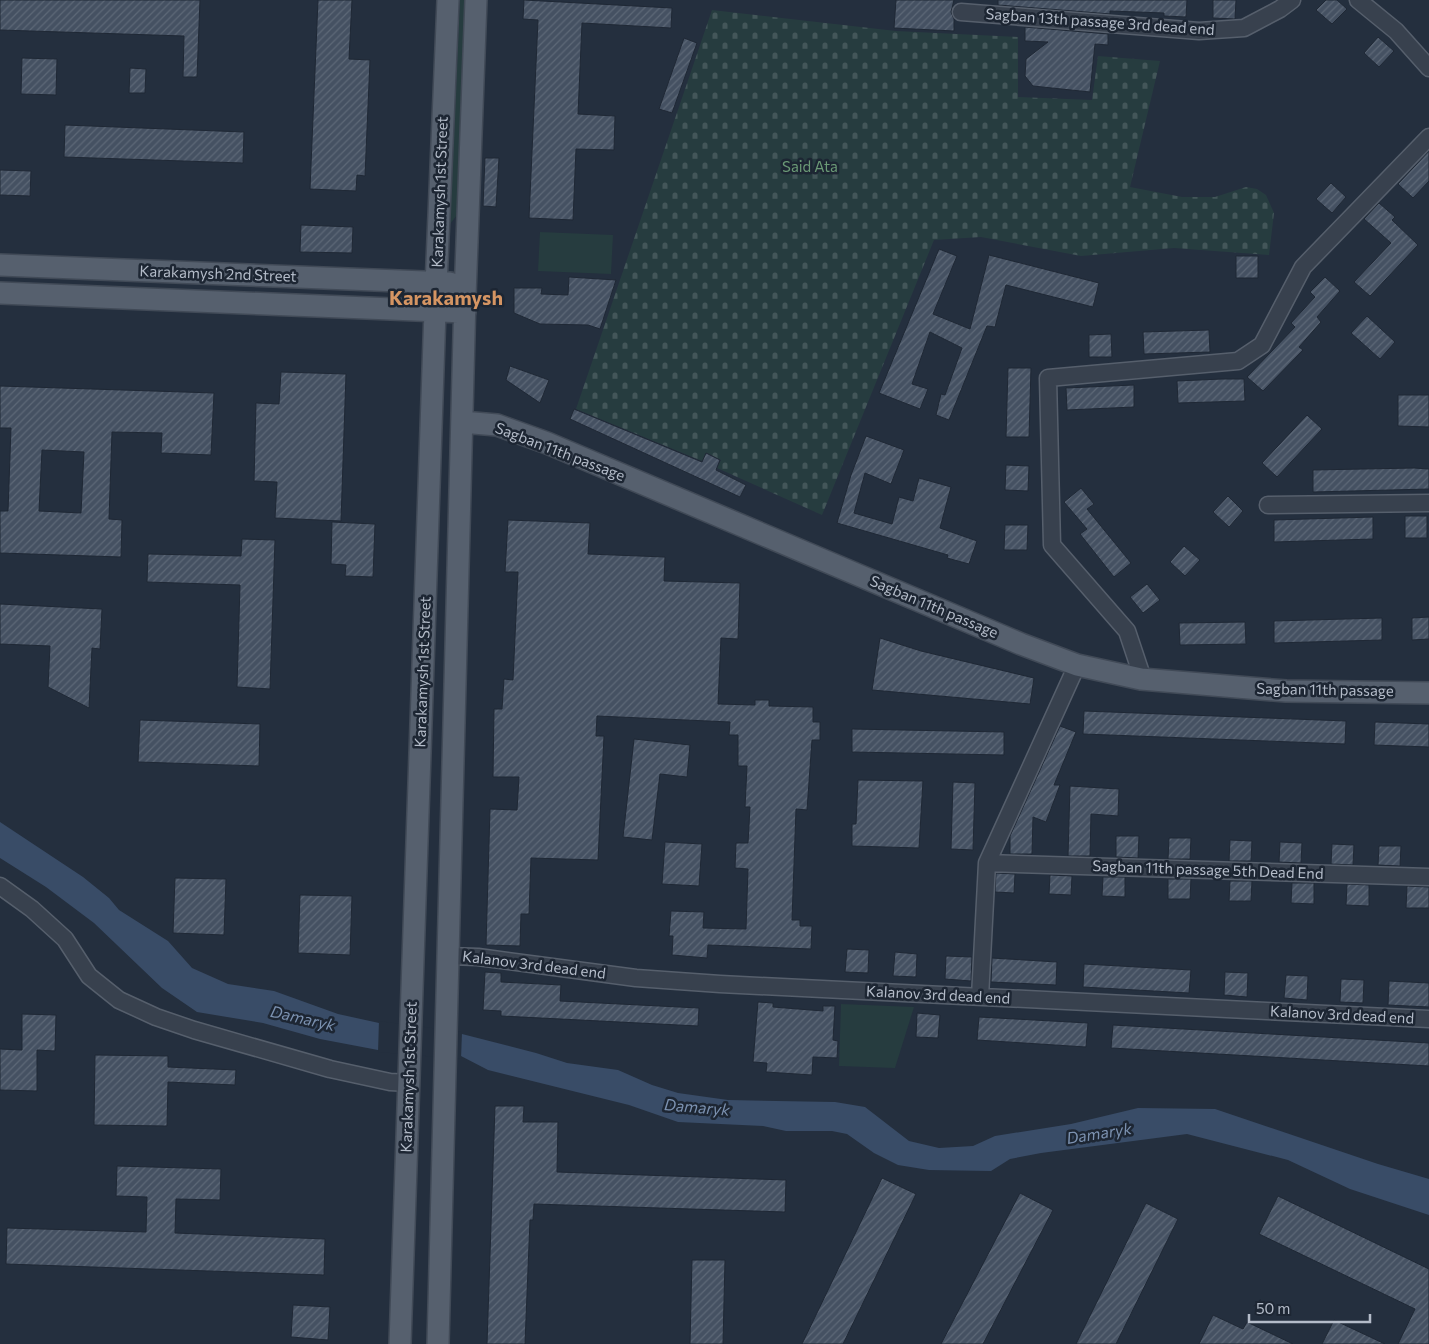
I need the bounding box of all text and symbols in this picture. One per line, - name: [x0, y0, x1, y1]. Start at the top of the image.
- street label: Sagban 13th passage 3rd dead end: [985, 4, 1215, 38]
- street label: Karakamysh 1st Street: [427, 116, 451, 268]
- park label: Said Ata: [782, 157, 838, 175]
- street label: Karakamysh 2nd Street: [139, 261, 297, 285]
- district label: Karakamysh: [389, 285, 503, 309]
- street label: Sagban 11th passage: [493, 418, 628, 484]
- street label: Sagban 11th passage: [868, 571, 1001, 641]
- street label: Karakamysh 1st Street: [410, 596, 434, 748]
- street label: Sagban 11th passage: [1256, 679, 1394, 699]
- street label: Sagban 11th passage 5th Dead End: [1092, 856, 1324, 882]
- street label: Kalanov 3rd dead end: [461, 946, 607, 982]
- street label: Kalanov 3rd dead end: [865, 981, 1011, 1007]
- water label: Damaryk: [269, 1001, 338, 1034]
- street label: Karakamysh 1st Street: [396, 1001, 420, 1153]
- street label: Kalanov 3rd dead end: [1269, 1001, 1415, 1027]
- water label: Damaryk: [663, 1094, 731, 1119]
- water label: Damaryk: [1065, 1118, 1133, 1147]
- scale bar: [1249, 1292, 1370, 1324]
- text: 50 m: [1256, 1299, 1290, 1317]

